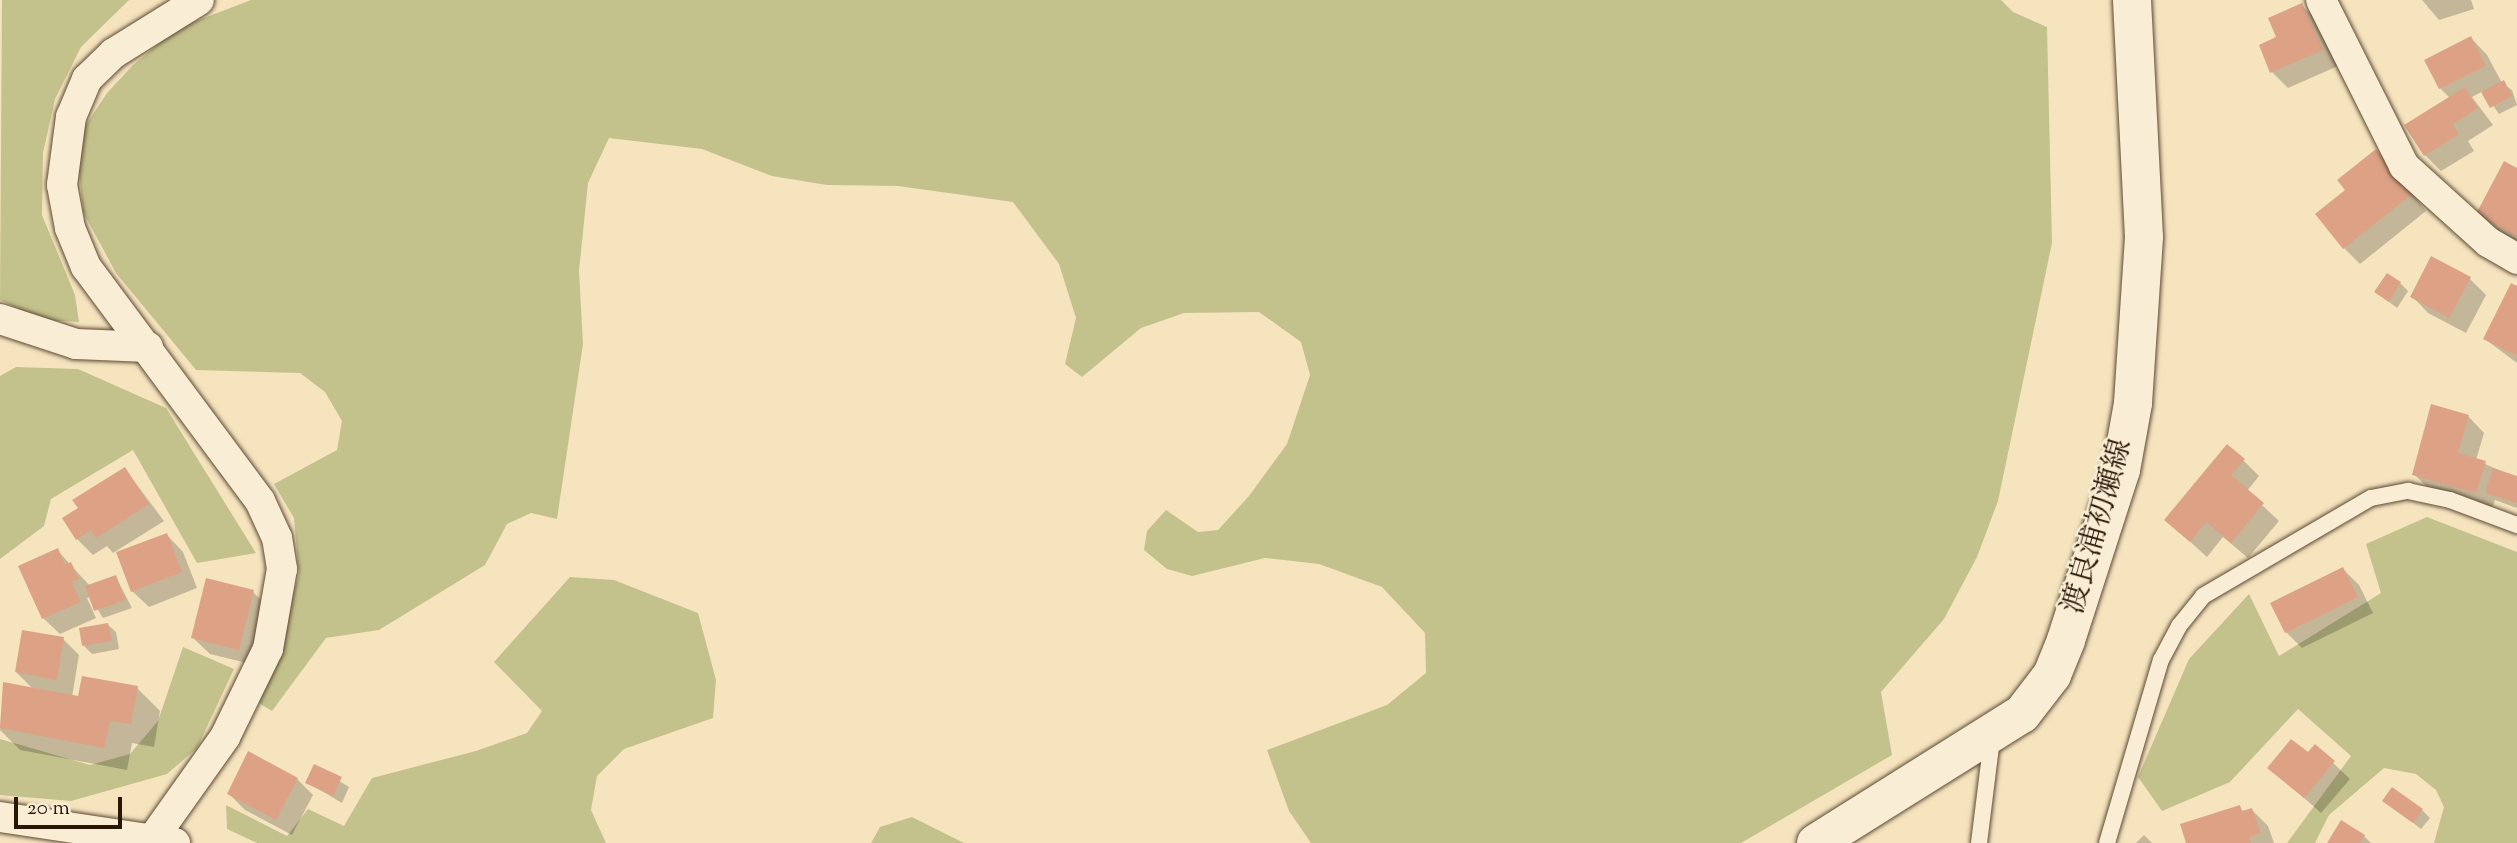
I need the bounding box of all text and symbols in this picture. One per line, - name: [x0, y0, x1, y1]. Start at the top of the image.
- street label: 渡良浦初瀬線: [2057, 436, 2141, 618]
- scale bar: [18, 784, 126, 828]
- text: 20 m: [27, 794, 70, 824]

